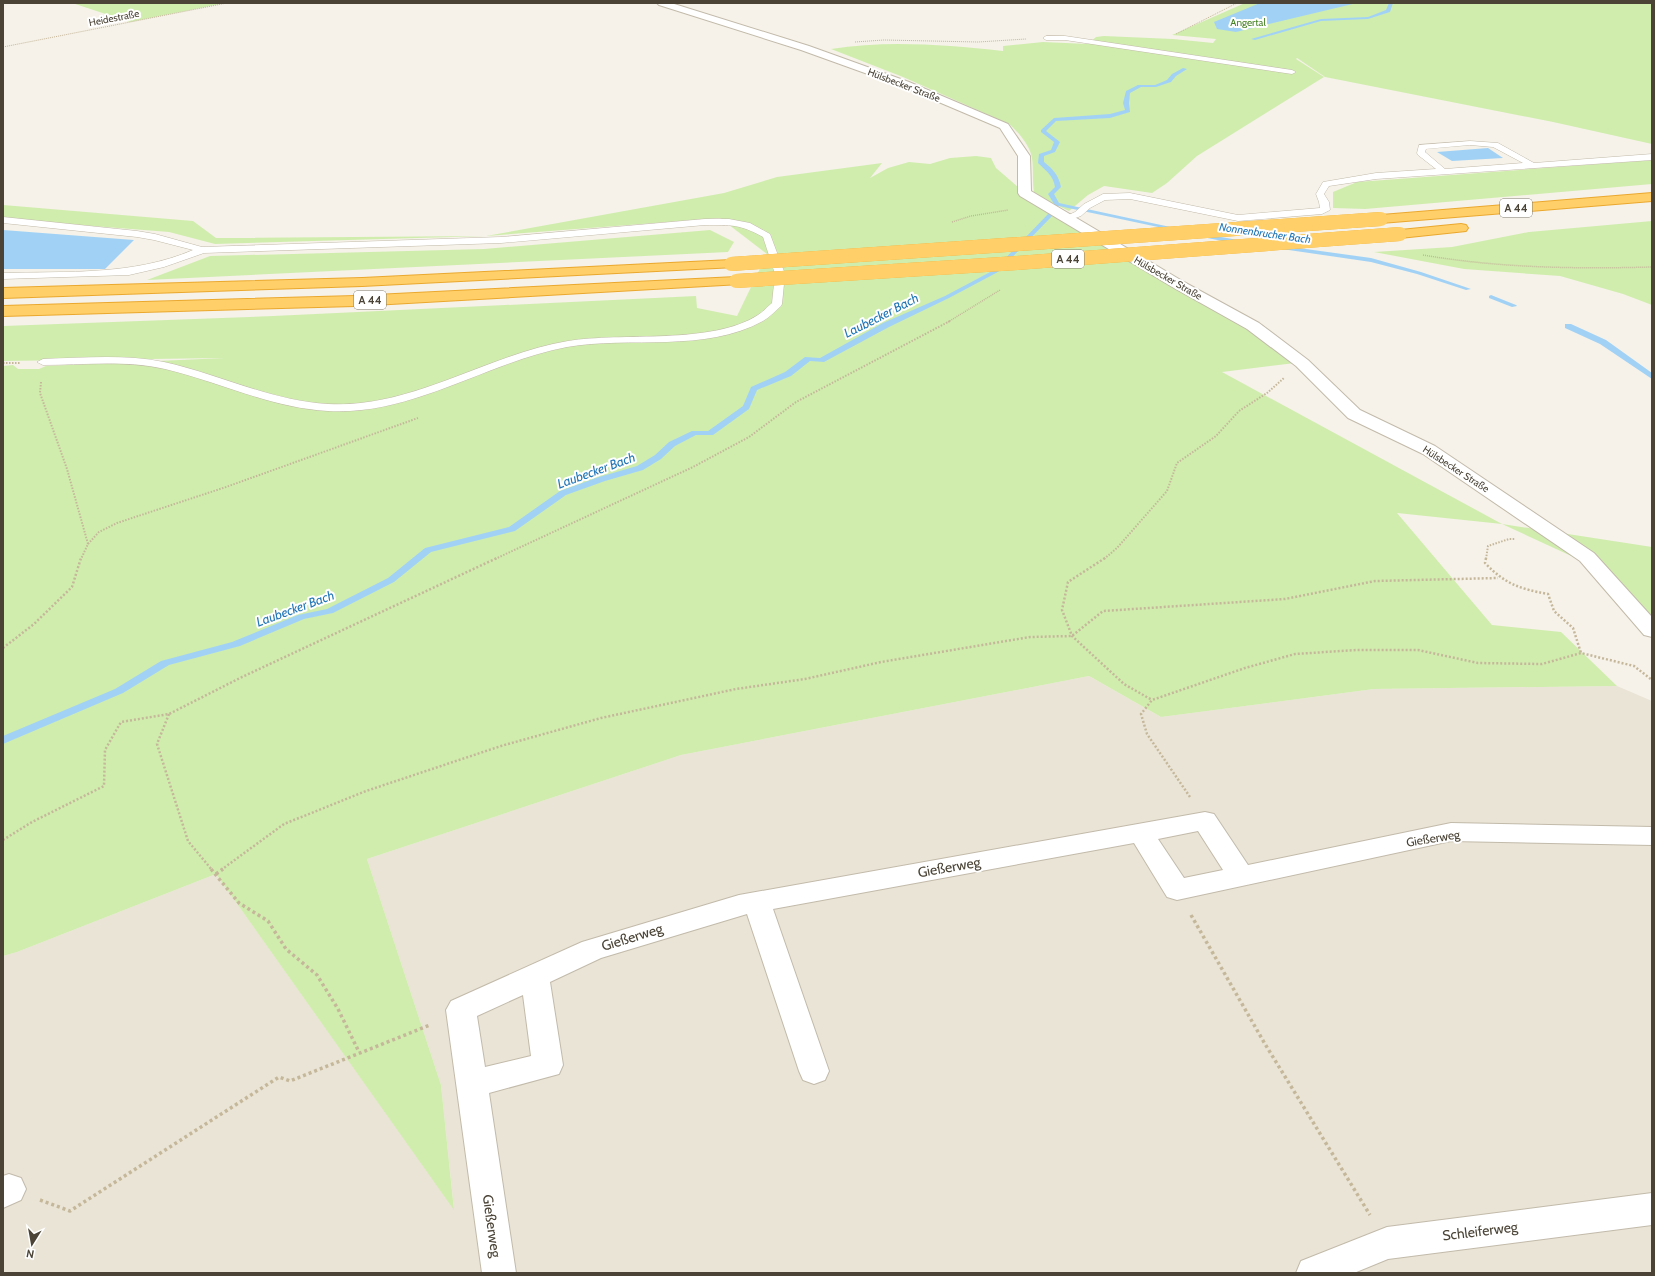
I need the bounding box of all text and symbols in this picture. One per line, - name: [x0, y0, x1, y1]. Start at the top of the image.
- street label: Heidestraße: [88, 7, 140, 29]
- park label: Angertal: [1230, 16, 1266, 29]
- street label: Hülsbecker Straße: [866, 65, 942, 105]
- road number: A 44: [1500, 199, 1532, 217]
- water label: Nonnenbrucher Bach: [1218, 220, 1312, 246]
- road number: A 44: [1052, 250, 1084, 268]
- street label: Hülsbecker Straße: [1132, 253, 1204, 303]
- water label: Laubecker Bach: [841, 289, 921, 341]
- road number: A 44: [354, 291, 386, 309]
- street label: Hülsbecker Straße: [1420, 443, 1492, 495]
- water label: Laubecker Bach: [555, 448, 637, 492]
- water label: Laubecker Bach: [254, 586, 336, 630]
- street label: Gießerweg: [1405, 826, 1462, 850]
- street label: Gießerweg: [916, 852, 983, 881]
- street label: Gießerweg: [599, 919, 666, 955]
- street label: Gießerweg: [479, 1193, 505, 1260]
- street label: Schleiferweg: [1441, 1217, 1520, 1245]
- north arrow: [12, 1224, 52, 1264]
- text: N: [25, 1246, 35, 1261]

